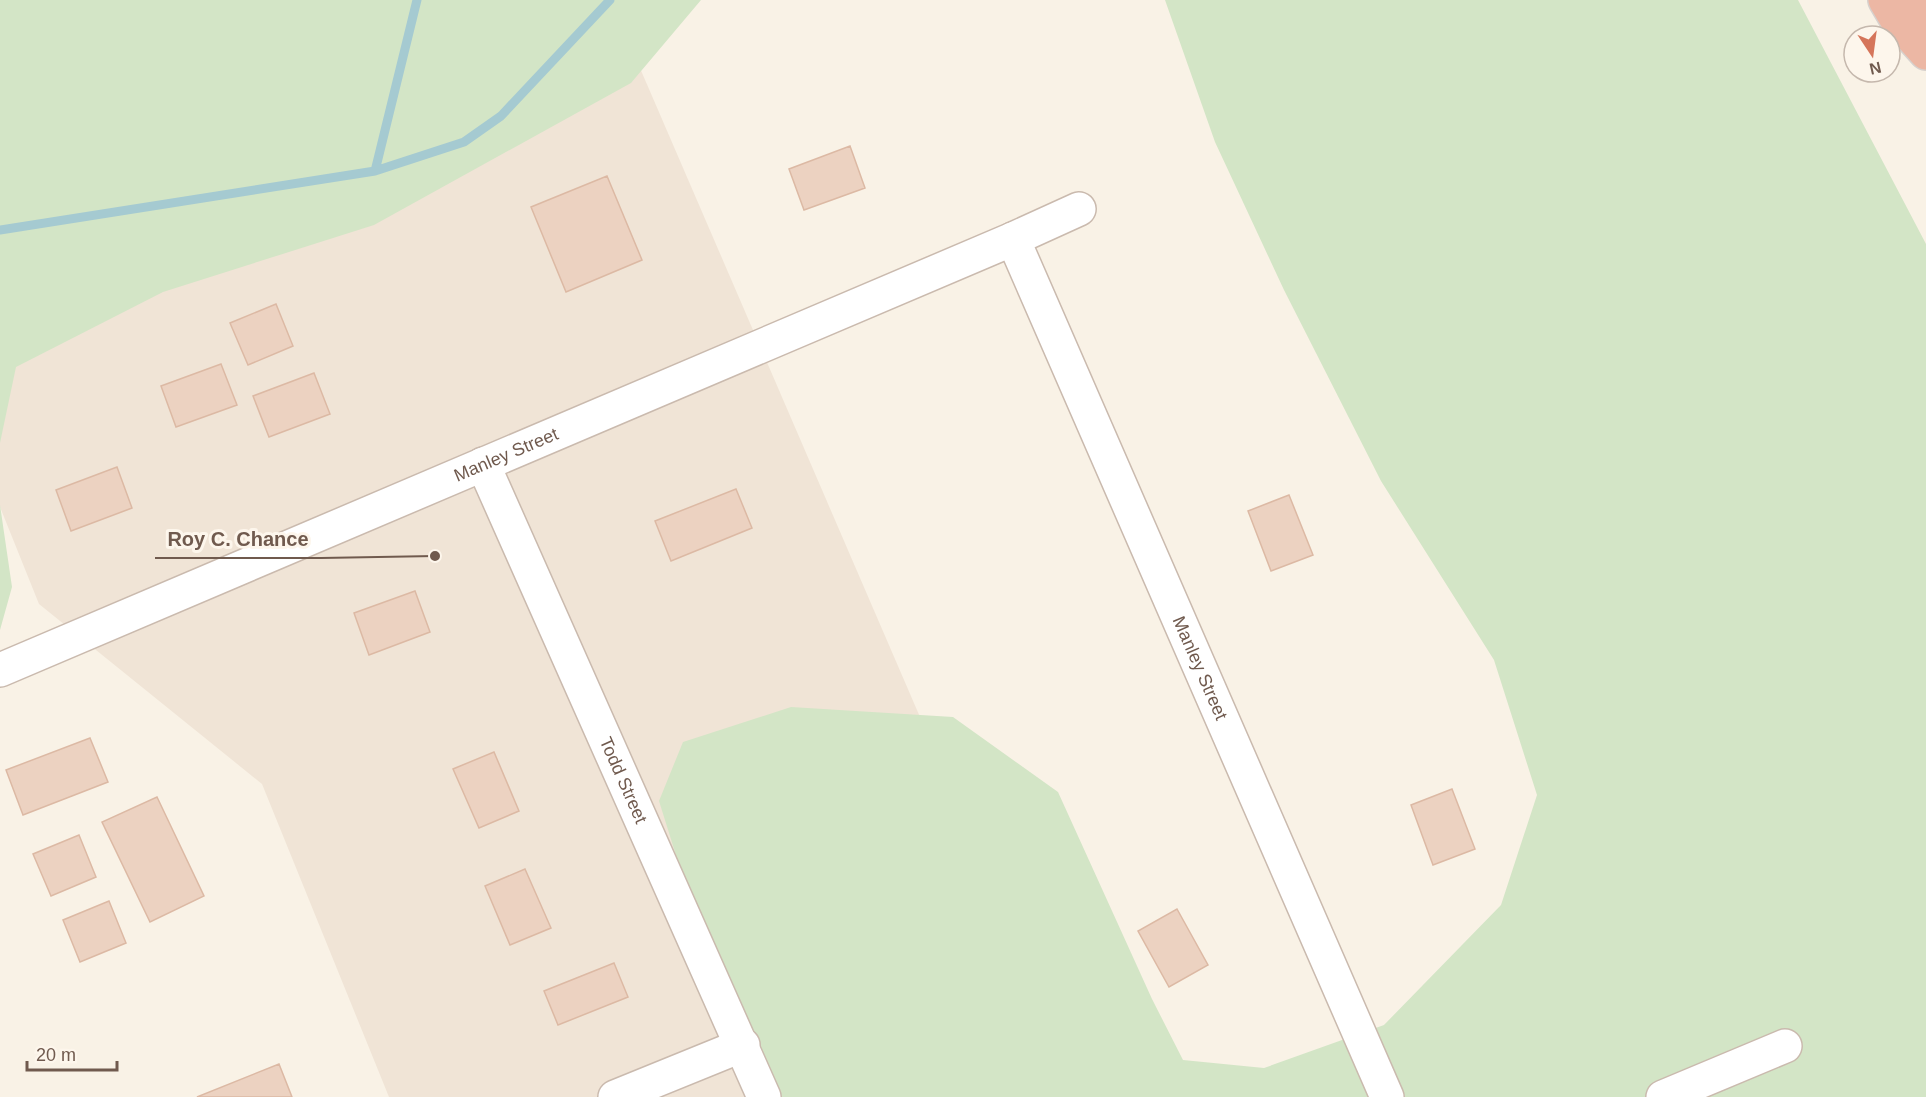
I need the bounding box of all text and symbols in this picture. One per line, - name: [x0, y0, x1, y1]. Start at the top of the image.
- north arrow: [1842, 24, 1902, 84]
- text: N: [1868, 59, 1883, 78]
- street label: Manley Street: [451, 424, 561, 486]
- callout: Roy C. Chance: [155, 520, 321, 558]
- text: Roy C. Chance: [167, 528, 309, 550]
- street label: Manley Street: [1169, 613, 1231, 723]
- street label: Todd Street: [596, 734, 651, 826]
- scale bar: [27, 1034, 117, 1072]
- text: 20 m: [36, 1045, 76, 1065]

